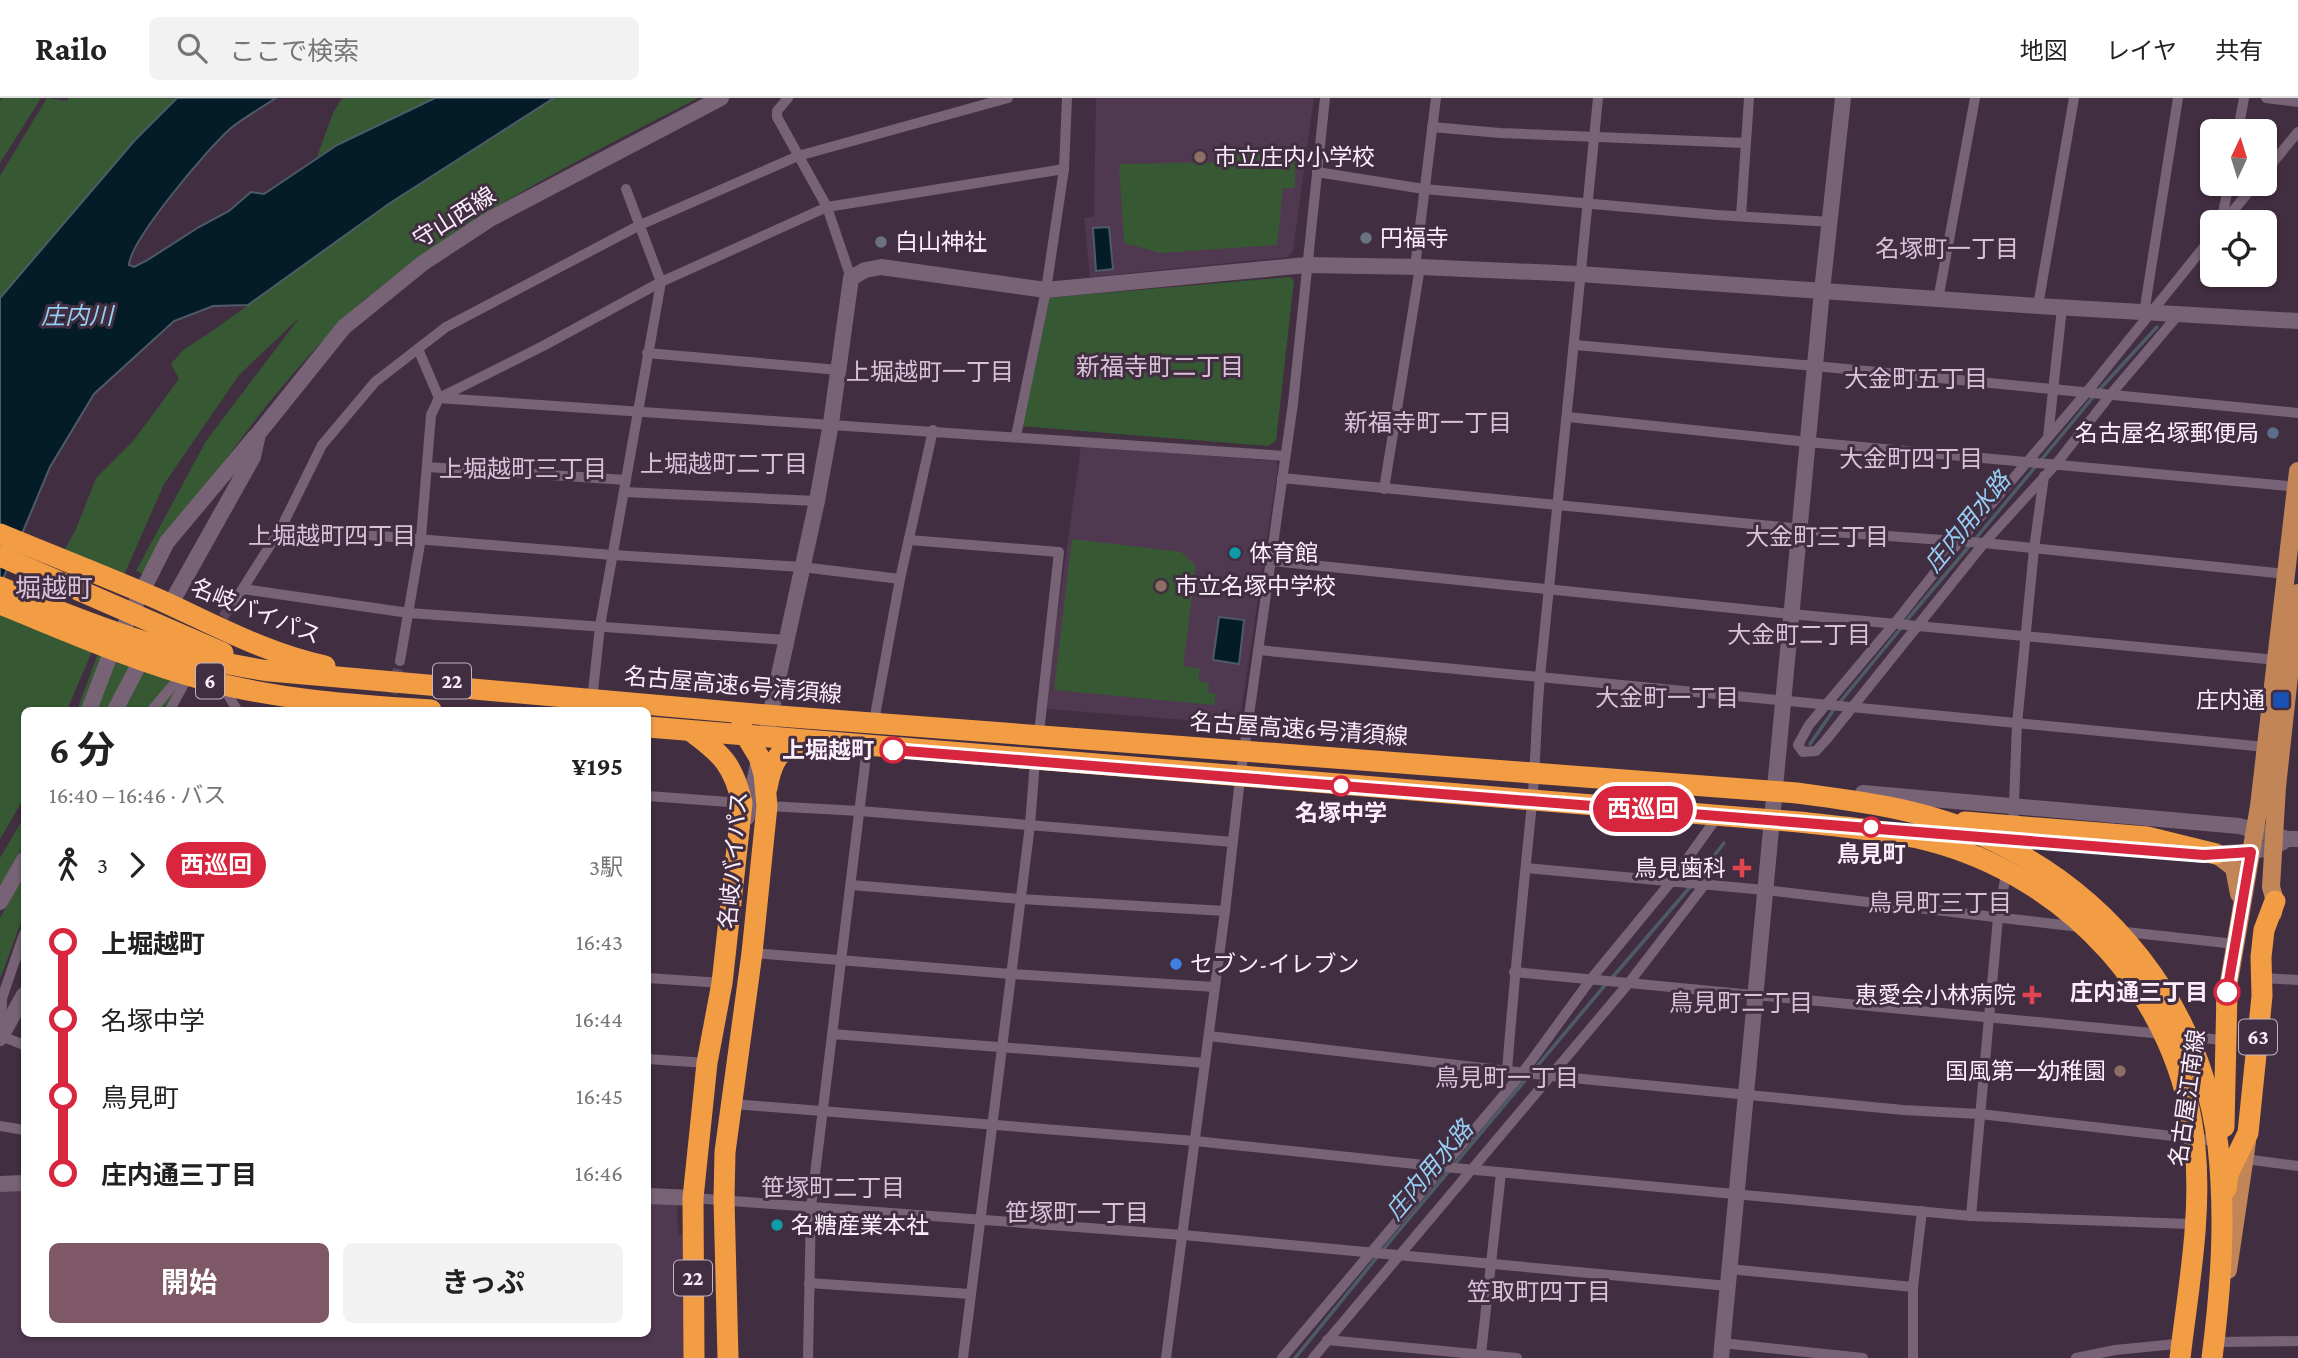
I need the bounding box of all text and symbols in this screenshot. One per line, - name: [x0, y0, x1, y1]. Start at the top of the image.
- search box: [149, 17, 639, 80]
- icon: search: [173, 29, 211, 67]
- text: Railo: [35, 30, 107, 67]
- text: ここで検索: [229, 37, 359, 66]
- text: 地図: [2020, 37, 2068, 64]
- text: レイヤ: [2106, 37, 2177, 64]
- text: 共有: [2215, 37, 2263, 64]
- north arrow: [2200, 119, 2277, 196]
- map controls: [2200, 119, 2277, 287]
- place label: 市立庄内小学校: [1214, 144, 1375, 170]
- marker: 市立庄内小学校: [1192, 149, 1208, 165]
- street label: 守山西線: [408, 182, 500, 252]
- button: locate: [2200, 210, 2277, 287]
- place label: 円福寺: [1380, 225, 1449, 251]
- place label: 白山神社: [895, 229, 987, 255]
- marker: 円福寺: [1358, 230, 1374, 246]
- marker: 白山神社: [873, 234, 889, 250]
- district label: 名塚町一丁目: [1875, 235, 2019, 262]
- water label: 庄内川: [41, 302, 116, 329]
- district label: 新福寺町二丁目: [1076, 353, 1244, 380]
- district label: 上堀越町一丁目: [846, 358, 1014, 385]
- district label: 大金町五丁目: [1844, 365, 1988, 392]
- district label: 新福寺町一丁目: [1344, 409, 1512, 436]
- place label: 名古屋名塚郵便局: [2075, 420, 2259, 446]
- marker: 名古屋名塚郵便局: [2265, 425, 2281, 441]
- district label: 大金町四丁目: [1839, 445, 1983, 472]
- district label: 上堀越町二丁目: [640, 450, 808, 477]
- district label: 上堀越町三丁目: [439, 455, 607, 482]
- water label: 庄内用水路: [1919, 465, 2017, 577]
- district label: 上堀越町四丁目: [248, 522, 416, 549]
- district label: 大金町三丁目: [1745, 523, 1889, 550]
- place label: 体育館: [1249, 540, 1318, 566]
- marker: 体育館: [1227, 545, 1243, 561]
- street label: 名岐バイパス: [187, 573, 325, 649]
- place label: 市立名塚中学校: [1175, 573, 1336, 599]
- district label: 堀越町: [15, 574, 93, 603]
- marker: 市立名塚中学校: [1153, 578, 1169, 594]
- district label: 大金町二丁目: [1727, 621, 1871, 648]
- street label: 名古屋高速6号清須線: [623, 663, 843, 707]
- road number: 6: [196, 664, 224, 698]
- road number: 22: [433, 664, 471, 698]
- district label: 大金町一丁目: [1595, 684, 1739, 711]
- place label: 庄内通: [2196, 687, 2265, 713]
- marker: 庄内通: [2271, 690, 2291, 710]
- street label: 名古屋高速6号清須線: [1189, 708, 1409, 750]
- text: 6 分: [49, 729, 115, 771]
- place label: 上堀越町: [782, 737, 874, 763]
- marker: 上堀越町: [880, 737, 906, 763]
- text: ¥195: [572, 752, 623, 781]
- marker: 名塚中学: [1331, 776, 1351, 796]
- text: 16:40 – 16:46 · バス: [49, 782, 226, 808]
- line badge: 西巡回: [1603, 786, 1683, 832]
- street label: 名岐バイパス: [714, 790, 752, 930]
- text: 西巡回: [1607, 795, 1679, 822]
- place label: 名塚中学: [1295, 800, 1387, 826]
- marker: 鳥見町: [1861, 817, 1881, 837]
- place label: 鳥見町: [1837, 841, 1906, 867]
- icon: walk: [49, 846, 87, 884]
- icon: forward: [118, 846, 156, 884]
- text: 西巡回: [180, 851, 252, 878]
- text: 3: [97, 852, 108, 878]
- text: 3駅: [589, 854, 623, 880]
- place label: 鳥見歯科: [1634, 855, 1726, 881]
- marker: 鳥見歯科: [1732, 858, 1752, 878]
- district label: 鳥見町三丁目: [1868, 889, 2012, 916]
- text: 16:43: [576, 929, 623, 955]
- text: 上堀越町: [101, 930, 205, 959]
- place label: セブン-イレブン: [1190, 951, 1359, 977]
- marker: セブン-イレブン: [1168, 956, 1184, 972]
- place label: 庄内通三丁目: [2070, 979, 2208, 1005]
- marker: 庄内通三丁目: [2214, 979, 2240, 1005]
- place label: 恵愛会小林病院: [1855, 982, 2016, 1008]
- marker: 恵愛会小林病院: [2022, 985, 2042, 1005]
- district label: 鳥見町二丁目: [1669, 989, 1813, 1016]
- text: 16:44: [575, 1006, 623, 1032]
- text: 名塚中学: [101, 1007, 205, 1036]
- road number: 63: [2239, 1020, 2277, 1054]
- street label: 名古屋江南線: [2165, 1028, 2209, 1168]
- place label: 国風第一幼稚園: [1945, 1058, 2106, 1084]
- marker: 国風第一幼稚園: [2112, 1063, 2128, 1079]
- district label: 鳥見町一丁目: [1435, 1064, 1579, 1091]
- text: 16:45: [576, 1083, 623, 1109]
- text: 鳥見町: [101, 1084, 179, 1113]
- water label: 庄内用水路: [1380, 1114, 1479, 1225]
- text: 16:46: [575, 1160, 623, 1186]
- text: 庄内通三丁目: [101, 1161, 257, 1190]
- district label: 笹塚町二丁目: [761, 1174, 905, 1201]
- district label: 笹塚町一丁目: [1005, 1199, 1149, 1226]
- place label: 名糖産業本社: [791, 1212, 929, 1238]
- marker: 名糖産業本社: [769, 1217, 785, 1233]
- button: 開始: [49, 1243, 329, 1323]
- button: きっぷ: [343, 1243, 623, 1323]
- road number: 22: [674, 1260, 712, 1296]
- district label: 笠取町四丁目: [1467, 1278, 1611, 1305]

